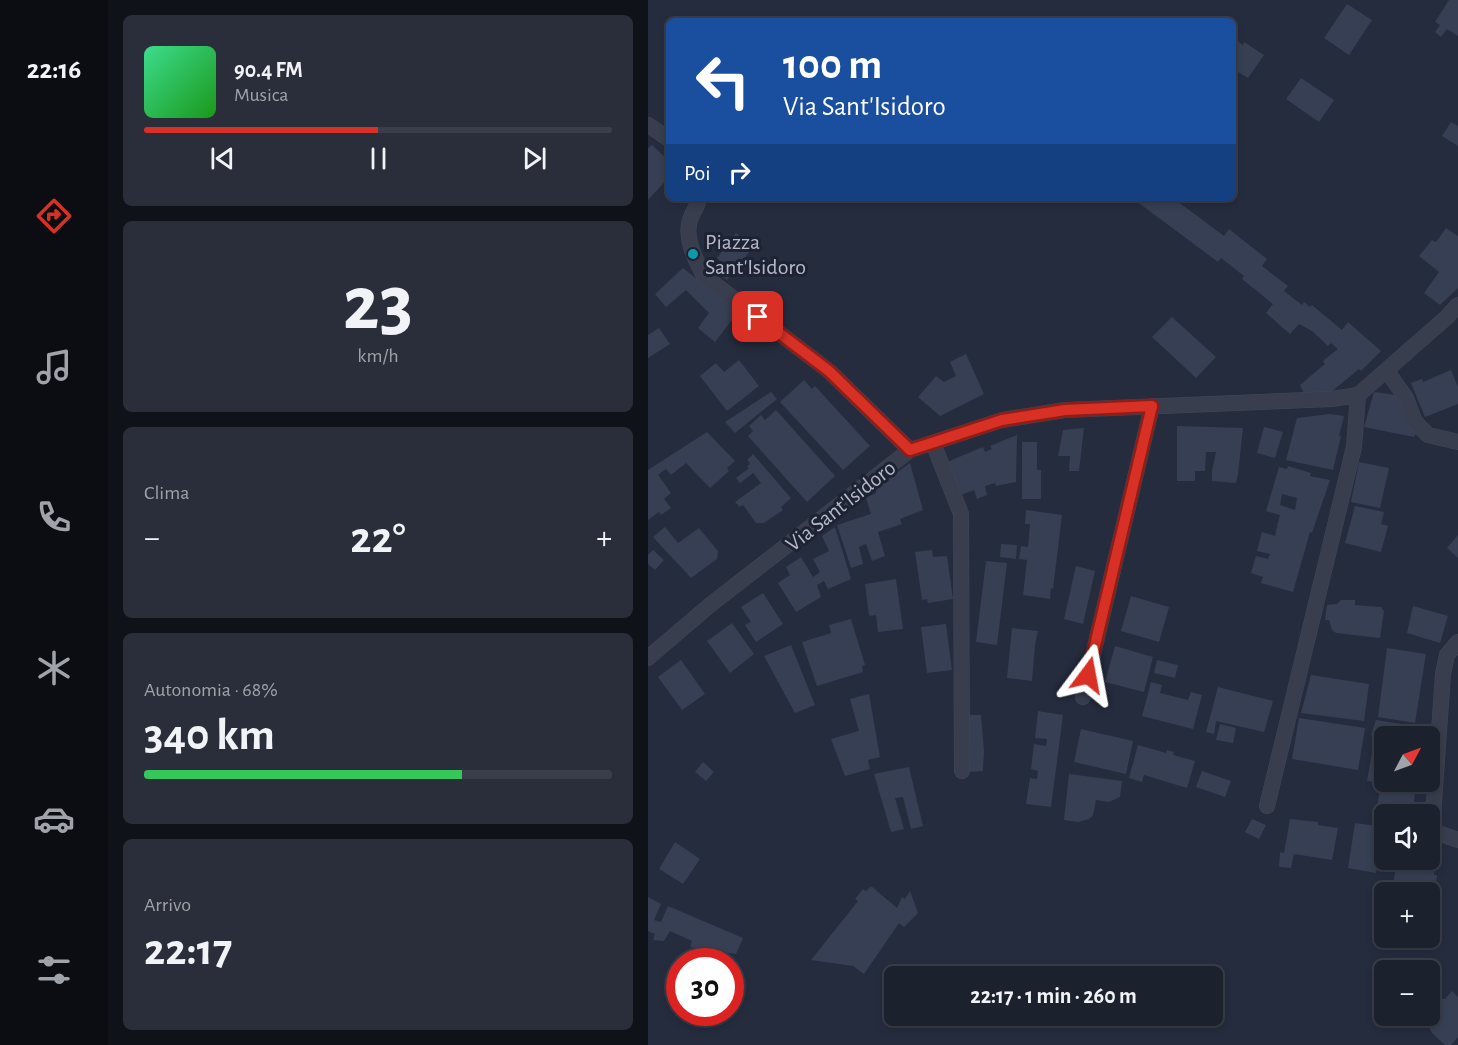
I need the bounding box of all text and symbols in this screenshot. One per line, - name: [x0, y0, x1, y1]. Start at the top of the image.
- icon: left: [684, 42, 762, 120]
- text: 100 m: [783, 44, 882, 86]
- text: 22:16: [27, 56, 81, 83]
- text: 90.4 FM: [234, 59, 303, 81]
- text: Musica: [234, 85, 289, 105]
- text: Via Sant'Isidoro: [783, 93, 946, 120]
- icon: previous: [206, 142, 239, 175]
- icon: pause: [362, 142, 395, 175]
- icon: next: [518, 142, 551, 175]
- icon: right: [723, 156, 756, 189]
- text: Poi: [684, 162, 711, 184]
- icon: directions: [33, 195, 75, 237]
- place label: Piazza Sant'Isidoro: [705, 231, 806, 278]
- marker: Piazza Sant'Isidoro: [686, 247, 700, 261]
- text: 23: [343, 266, 413, 344]
- pin: [732, 291, 783, 342]
- icon: arrive: [741, 300, 774, 333]
- icon: music: [33, 346, 75, 388]
- text: km/h: [357, 346, 399, 366]
- street label: Via Sant'Isidoro: [782, 456, 900, 555]
- text: Clima: [144, 483, 189, 503]
- icon: phone: [33, 496, 75, 538]
- text: 22°: [350, 516, 406, 561]
- text: −: [144, 522, 160, 555]
- text: +: [596, 522, 612, 555]
- position arrow: [1056, 643, 1120, 707]
- icon: climate: [33, 647, 75, 689]
- text: Autonomia · 68%: [144, 680, 278, 700]
- text: 340 km: [144, 713, 275, 758]
- north arrow: [1374, 726, 1440, 792]
- map controls: [1374, 726, 1440, 1026]
- icon: car: [33, 798, 75, 840]
- button: sound: [1374, 804, 1440, 870]
- button: +: [1374, 882, 1440, 948]
- text: Arrivo: [144, 895, 191, 915]
- text: 22:17: [144, 928, 232, 973]
- speed limit sign: 30: [666, 948, 744, 1026]
- icon: filters: [33, 949, 75, 991]
- button: −: [1374, 960, 1440, 1026]
- text: 22:17 · 1 min · 260 m: [970, 985, 1137, 1007]

